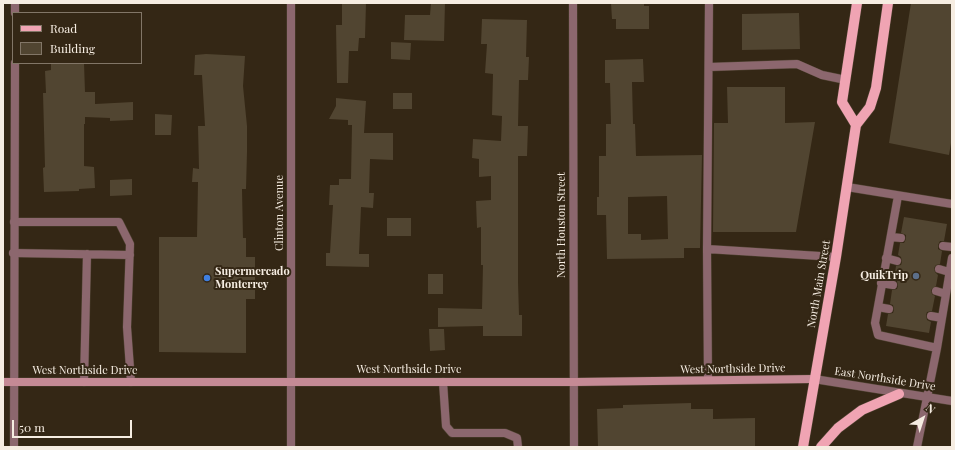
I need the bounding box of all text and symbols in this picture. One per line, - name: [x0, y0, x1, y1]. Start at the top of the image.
- legend: [12, 12, 142, 64]
- text: Road: [50, 20, 77, 36]
- text: Building: [50, 40, 95, 56]
- street label: North Houston Street: [555, 172, 569, 278]
- street label: Clinton Avenue: [273, 175, 287, 251]
- street label: North Main Street: [805, 239, 833, 329]
- place label: Supermercado Monterrey: [215, 265, 290, 291]
- place label: QuikTrip: [860, 269, 908, 283]
- marker: QuikTrip: [911, 271, 921, 281]
- marker: Supermercado Monterrey: [202, 273, 212, 283]
- street label: West Northside Drive: [680, 361, 786, 377]
- street label: West Northside Drive: [357, 363, 461, 377]
- street label: West Northside Drive: [33, 364, 137, 378]
- street label: East Northside Drive: [833, 364, 937, 394]
- north arrow: [903, 398, 943, 438]
- text: N: [923, 400, 939, 417]
- scale bar: [14, 412, 134, 438]
- text: 50 m: [19, 419, 45, 435]

